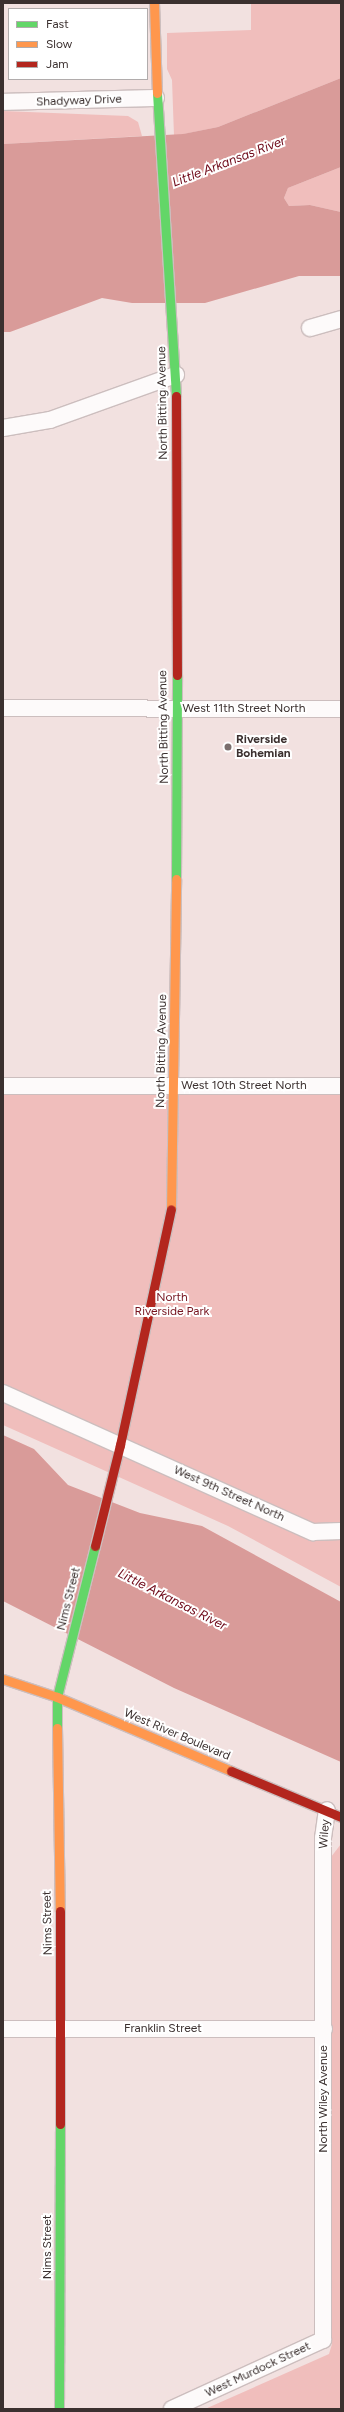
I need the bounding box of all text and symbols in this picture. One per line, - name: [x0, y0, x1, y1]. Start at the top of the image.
- legend: [8, 8, 148, 80]
- text: Fast: [46, 17, 69, 31]
- text: Slow: [46, 37, 72, 51]
- text: Jam: [46, 57, 69, 71]
- street label: Shadyway Drive: [36, 92, 122, 110]
- water label: Little Arkansas River: [170, 133, 288, 191]
- street label: North Bitting Avenue: [155, 346, 171, 460]
- street label: North Bitting Avenue: [156, 670, 172, 784]
- street label: West 11th Street North: [183, 702, 305, 716]
- place label: Riverside Bohemian: [236, 733, 291, 761]
- marker: Riverside Bohemian: [223, 742, 233, 752]
- street label: North Bitting Avenue: [154, 994, 170, 1108]
- street label: West 10th Street North: [181, 1079, 307, 1093]
- park label: North Riverside Park: [135, 1291, 209, 1319]
- street label: West 9th Street North: [171, 1463, 287, 1525]
- street label: Nims Street: [54, 1566, 84, 1632]
- water label: Little Arkansas River: [115, 1566, 229, 1634]
- street label: West River Boulevard: [122, 1706, 232, 1764]
- street label: Wiley: [317, 1819, 333, 1849]
- street label: Nims Street: [40, 1891, 56, 1955]
- street label: Franklin Street: [124, 2022, 202, 2036]
- street label: North Wiley Avenue: [317, 2045, 331, 2153]
- street label: Nims Street: [41, 2215, 55, 2279]
- street label: West Murdock Street: [203, 2339, 313, 2401]

